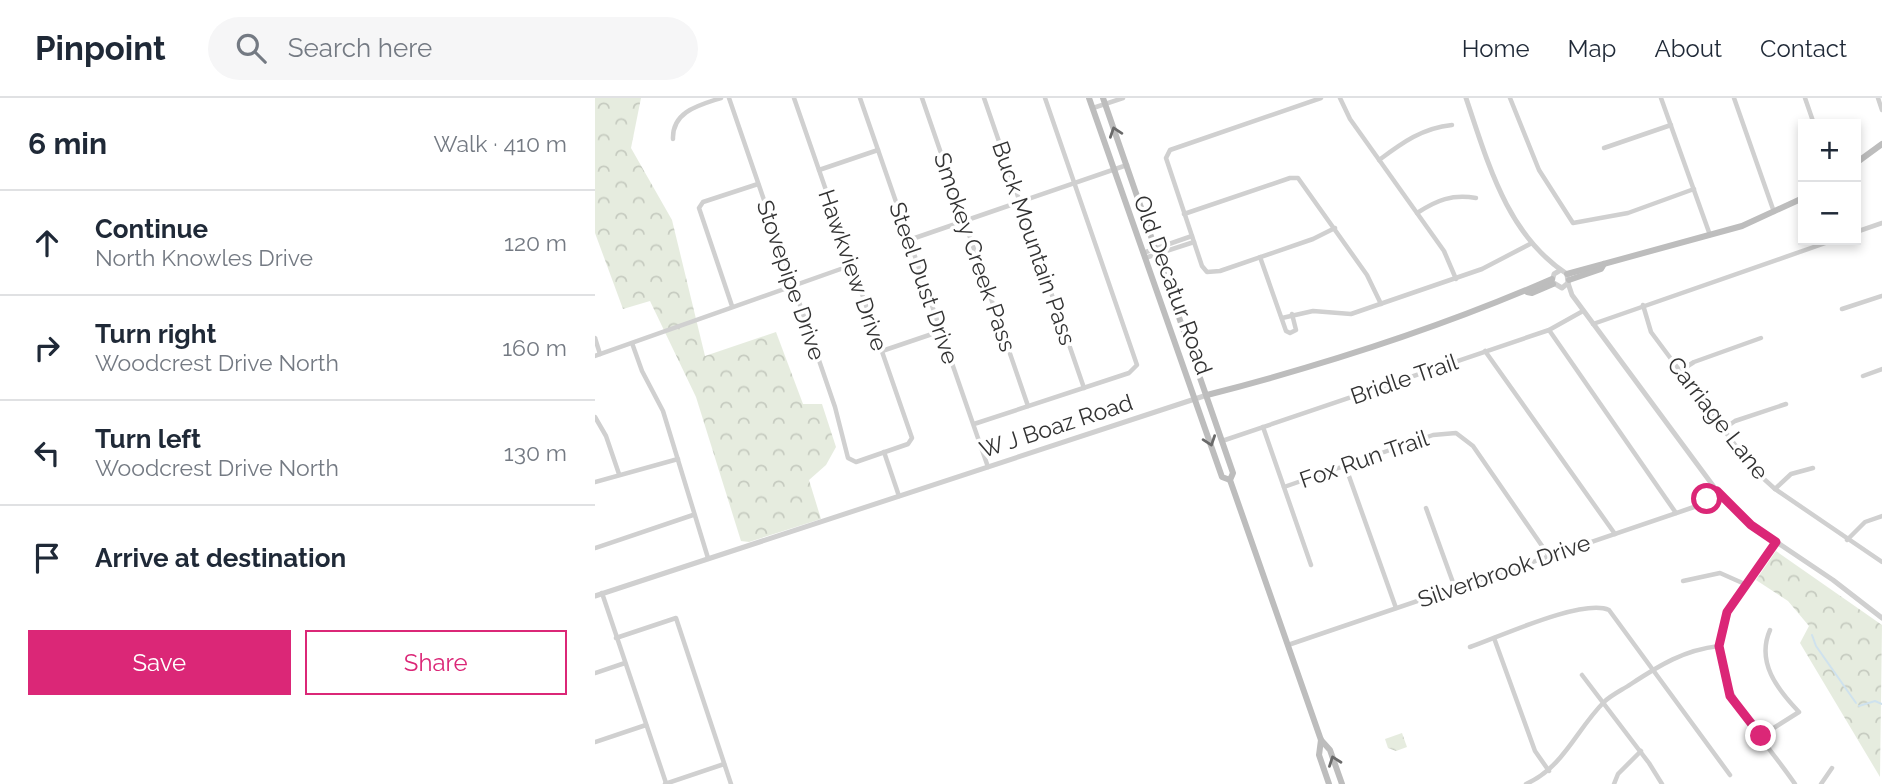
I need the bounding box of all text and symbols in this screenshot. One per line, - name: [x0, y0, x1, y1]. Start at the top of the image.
- search box: [208, 17, 698, 80]
- text: Pinpoint: [35, 29, 166, 68]
- icon: search: [232, 29, 270, 67]
- text: Search here: [288, 33, 432, 63]
- text: Home: [1462, 34, 1530, 63]
- text: Map: [1568, 34, 1616, 63]
- text: About: [1654, 34, 1722, 63]
- text: Contact: [1760, 34, 1847, 63]
- map controls: [1798, 119, 1861, 245]
- button: +: [1798, 119, 1861, 182]
- text: 6 min: [28, 126, 107, 161]
- one-way arrow: [1109, 126, 1123, 138]
- text: Walk · 410 m: [434, 130, 567, 157]
- street label: Buck Mountain Pass: [987, 137, 1082, 348]
- street label: Smokey Creek Pass: [929, 149, 1022, 355]
- button: −: [1798, 182, 1861, 245]
- street label: Hawkview Drive: [813, 185, 894, 354]
- street label: Old Decatur Road: [1129, 192, 1218, 378]
- street label: Stovepipe Drive: [751, 196, 832, 363]
- street label: Steel Dust Drive: [884, 198, 965, 367]
- text: Continue: [95, 214, 208, 244]
- icon: ahead: [28, 224, 66, 262]
- text: 120 m: [504, 229, 567, 256]
- text: North Knowles Drive: [95, 244, 313, 271]
- text: Turn right: [95, 319, 216, 349]
- icon: right: [28, 329, 66, 367]
- text: 160 m: [502, 334, 567, 361]
- street label: Bridle Trail: [1347, 347, 1462, 409]
- text: Woodcrest Drive North: [95, 349, 339, 376]
- street label: Carriage Lane: [1662, 351, 1775, 484]
- street label: W J Boaz Road: [976, 388, 1136, 463]
- text: Turn left: [95, 424, 201, 454]
- street label: Fox Run Trail: [1296, 424, 1432, 493]
- icon: left: [28, 434, 66, 472]
- one-way arrow: [1202, 435, 1216, 447]
- text: 130 m: [504, 439, 567, 466]
- text: Woodcrest Drive North: [95, 454, 339, 481]
- route start: [1691, 483, 1722, 514]
- street label: Silverbrook Drive: [1414, 528, 1594, 613]
- icon: arrive: [28, 539, 66, 577]
- text: Arrive at destination: [95, 543, 346, 573]
- button: Save: [28, 630, 291, 695]
- button: Share: [305, 630, 567, 695]
- route end: [1745, 720, 1776, 751]
- one-way arrow: [1328, 755, 1342, 767]

